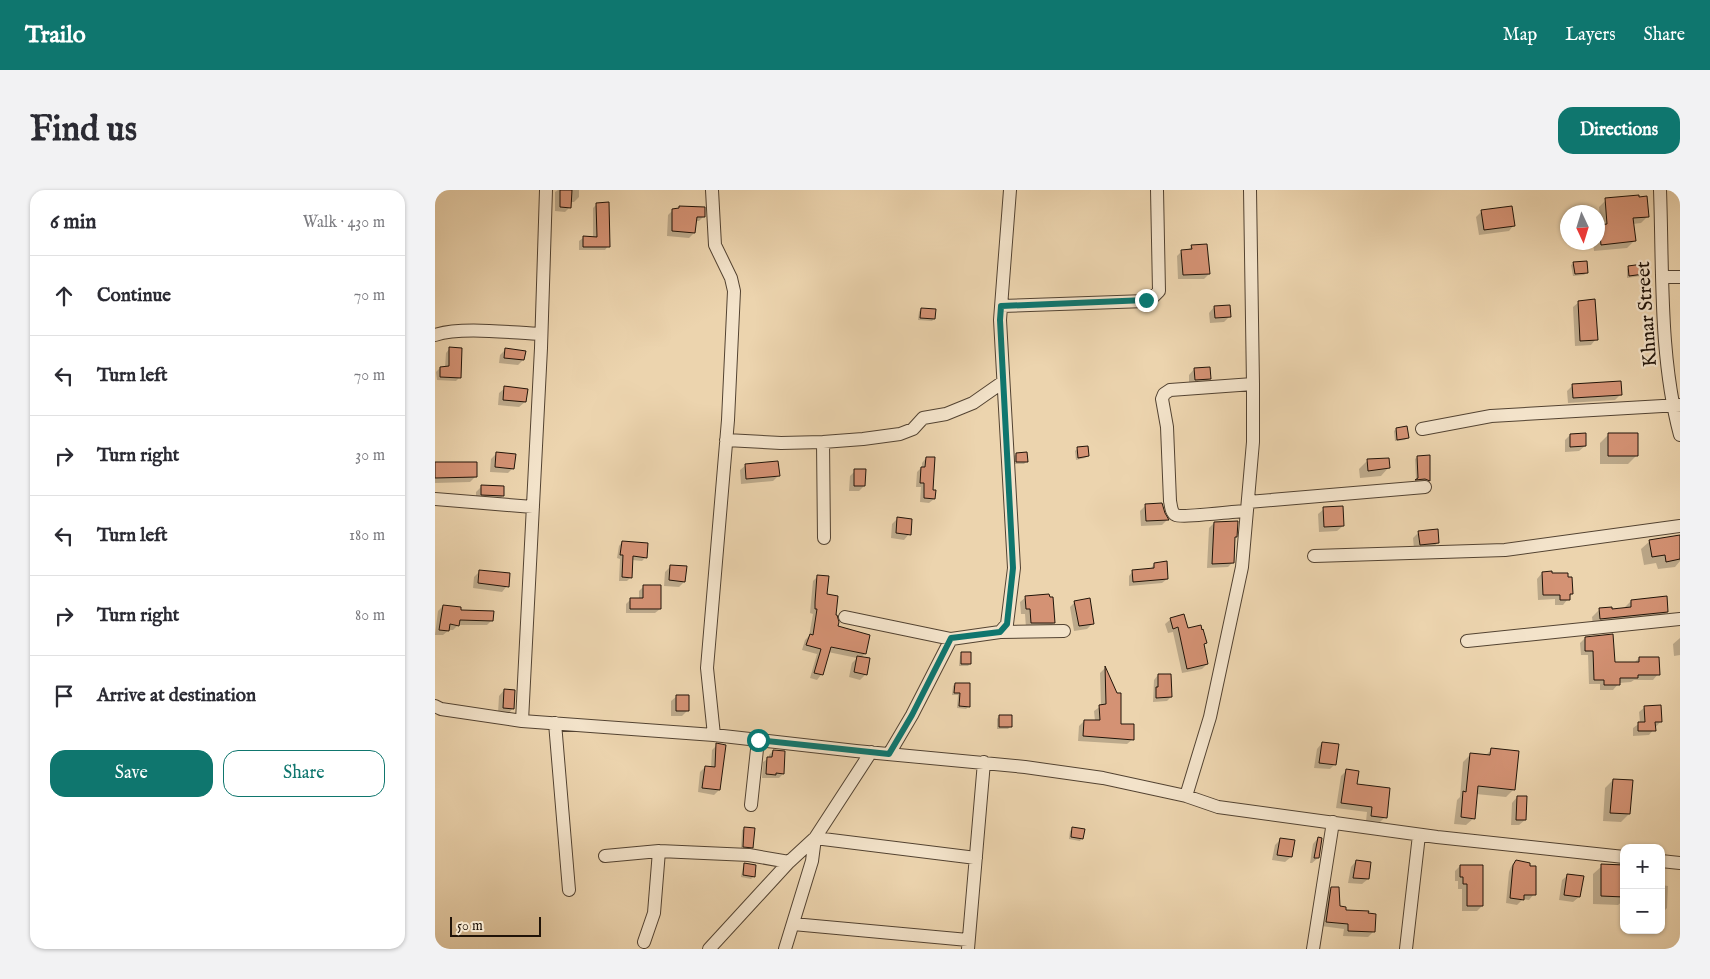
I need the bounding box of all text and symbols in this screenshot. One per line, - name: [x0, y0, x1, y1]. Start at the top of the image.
- text: Trailo: [25, 20, 86, 51]
- text: Map: [1503, 24, 1537, 47]
- text: Layers: [1565, 24, 1616, 47]
- text: Share: [1644, 24, 1685, 47]
- button: Directions: [1558, 107, 1680, 154]
- text: Find us: [30, 108, 137, 153]
- north arrow: [1560, 205, 1605, 250]
- text: 6 min: [50, 209, 96, 236]
- text: Walk · 430 m: [303, 213, 385, 233]
- street label: Khnar Street: [1631, 260, 1663, 368]
- icon: ahead: [50, 282, 78, 310]
- text: Continue: [97, 284, 171, 308]
- text: 70 m: [354, 286, 385, 306]
- route end: [1135, 289, 1158, 312]
- icon: left: [50, 362, 78, 390]
- text: Turn left: [97, 364, 168, 388]
- text: 70 m: [354, 366, 385, 386]
- icon: right: [50, 442, 78, 470]
- text: Turn right: [97, 444, 179, 468]
- text: 30 m: [355, 446, 385, 466]
- icon: left: [50, 522, 78, 550]
- text: Turn left: [97, 524, 168, 548]
- text: 180 m: [349, 526, 385, 546]
- icon: right: [50, 602, 78, 630]
- text: Turn right: [97, 604, 179, 628]
- text: 80 m: [355, 606, 385, 626]
- icon: arrive: [50, 682, 78, 710]
- text: Arrive at destination: [97, 684, 256, 708]
- route start: [747, 729, 770, 752]
- button: Save: [50, 750, 213, 797]
- button: Share: [223, 750, 385, 797]
- map controls: [1620, 844, 1665, 934]
- button: +: [1620, 844, 1665, 889]
- button: −: [1620, 889, 1665, 934]
- scale bar: [450, 914, 541, 937]
- text: 50 m: [457, 917, 483, 935]

